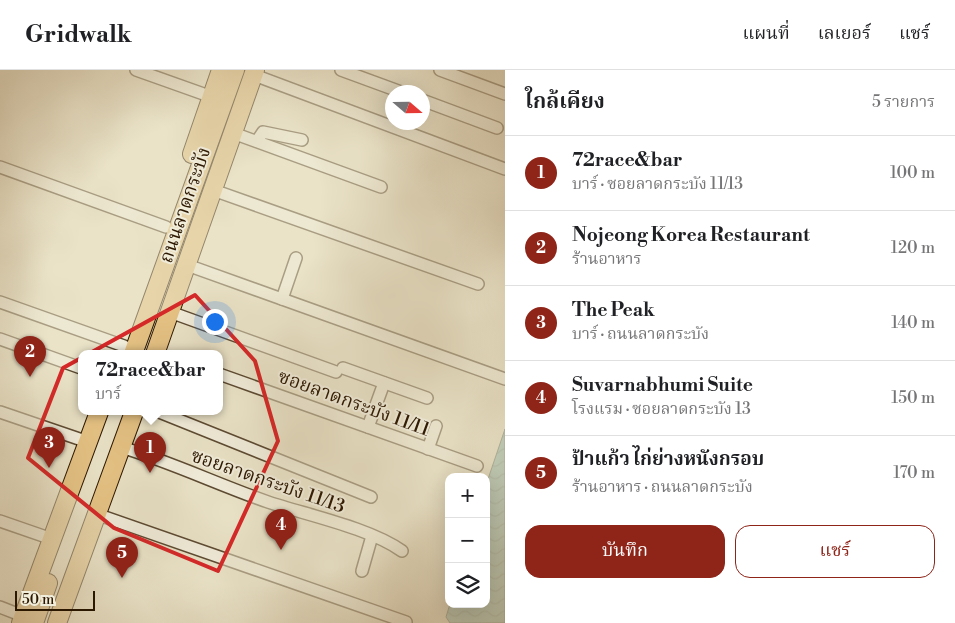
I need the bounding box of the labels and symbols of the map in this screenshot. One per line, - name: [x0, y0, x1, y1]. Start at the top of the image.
- north arrow: [385, 85, 430, 130]
- street label: ถนนลาดกระบัง: [154, 144, 216, 266]
- your location: [202, 309, 228, 335]
- pin: 2: [14, 336, 46, 377]
- street label: ซอยลาดกระบัง 11/11: [275, 364, 433, 442]
- pin: 3: [33, 427, 65, 468]
- pin: 1: [134, 432, 166, 473]
- street label: ซอยลาดกระบัง 11/13: [188, 443, 348, 519]
- pin: 4: [265, 509, 297, 550]
- pin: 5: [106, 537, 138, 578]
- scale bar: [15, 588, 95, 611]

